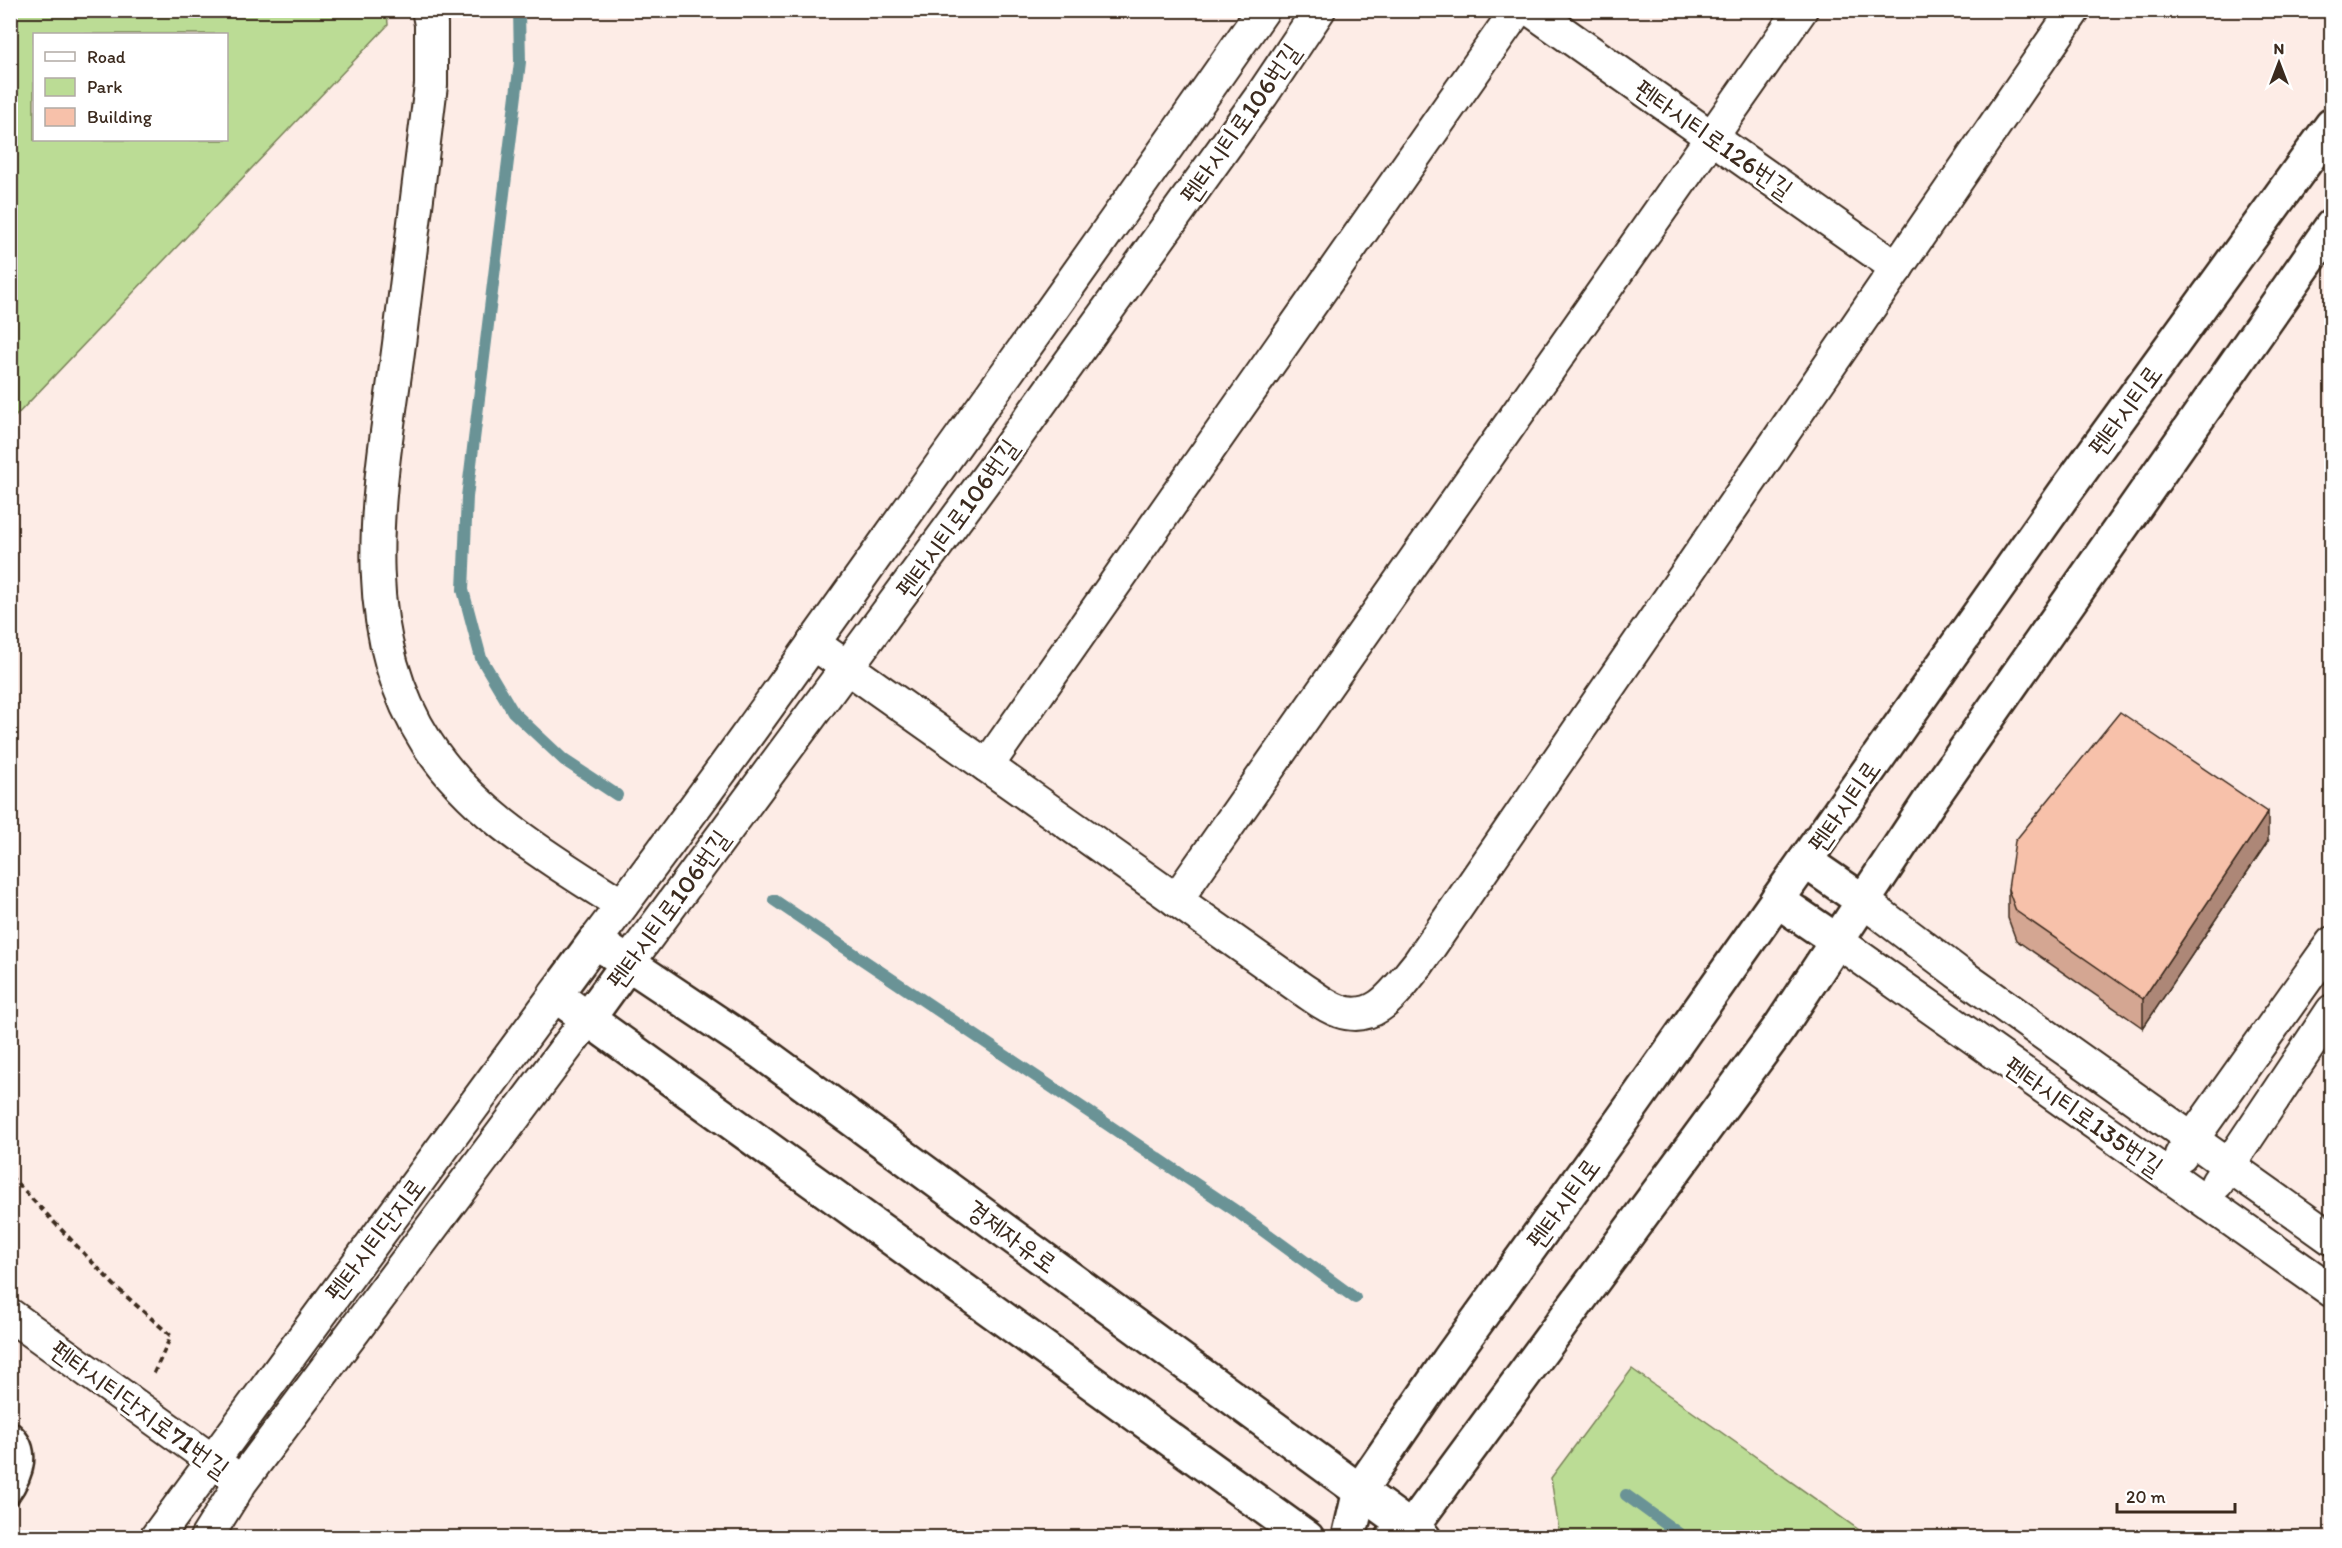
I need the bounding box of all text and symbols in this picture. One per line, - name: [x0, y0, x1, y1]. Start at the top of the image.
- legend: [33, 33, 228, 141]
- north arrow: [2249, 33, 2309, 93]
- street label: 펜타시티로106번길: [1173, 37, 1307, 209]
- text: N: [2274, 39, 2284, 58]
- text: Road: [87, 46, 126, 68]
- street label: 펜타시티로126번길: [1629, 73, 1799, 205]
- text: Park: [87, 76, 122, 98]
- text: Building: [87, 106, 153, 128]
- street label: 펜타시티로: [2081, 358, 2169, 462]
- street label: 펜타시티로106번길: [889, 432, 1025, 604]
- street label: 펜타시티로: [1801, 754, 1887, 858]
- street label: 펜타시티로106번길: [600, 823, 736, 995]
- street label: 펜타시티로135번길: [1999, 1049, 2170, 1183]
- street label: 펜타시티로: [1519, 1151, 1607, 1255]
- street label: 펜타시티단지로: [318, 1171, 432, 1307]
- street label: 경제자유로: [960, 1192, 1064, 1280]
- street label: 펜타시티단지로71번길: [44, 1333, 236, 1485]
- scale bar: [2117, 1476, 2236, 1514]
- text: 20 m: [2126, 1486, 2166, 1508]

